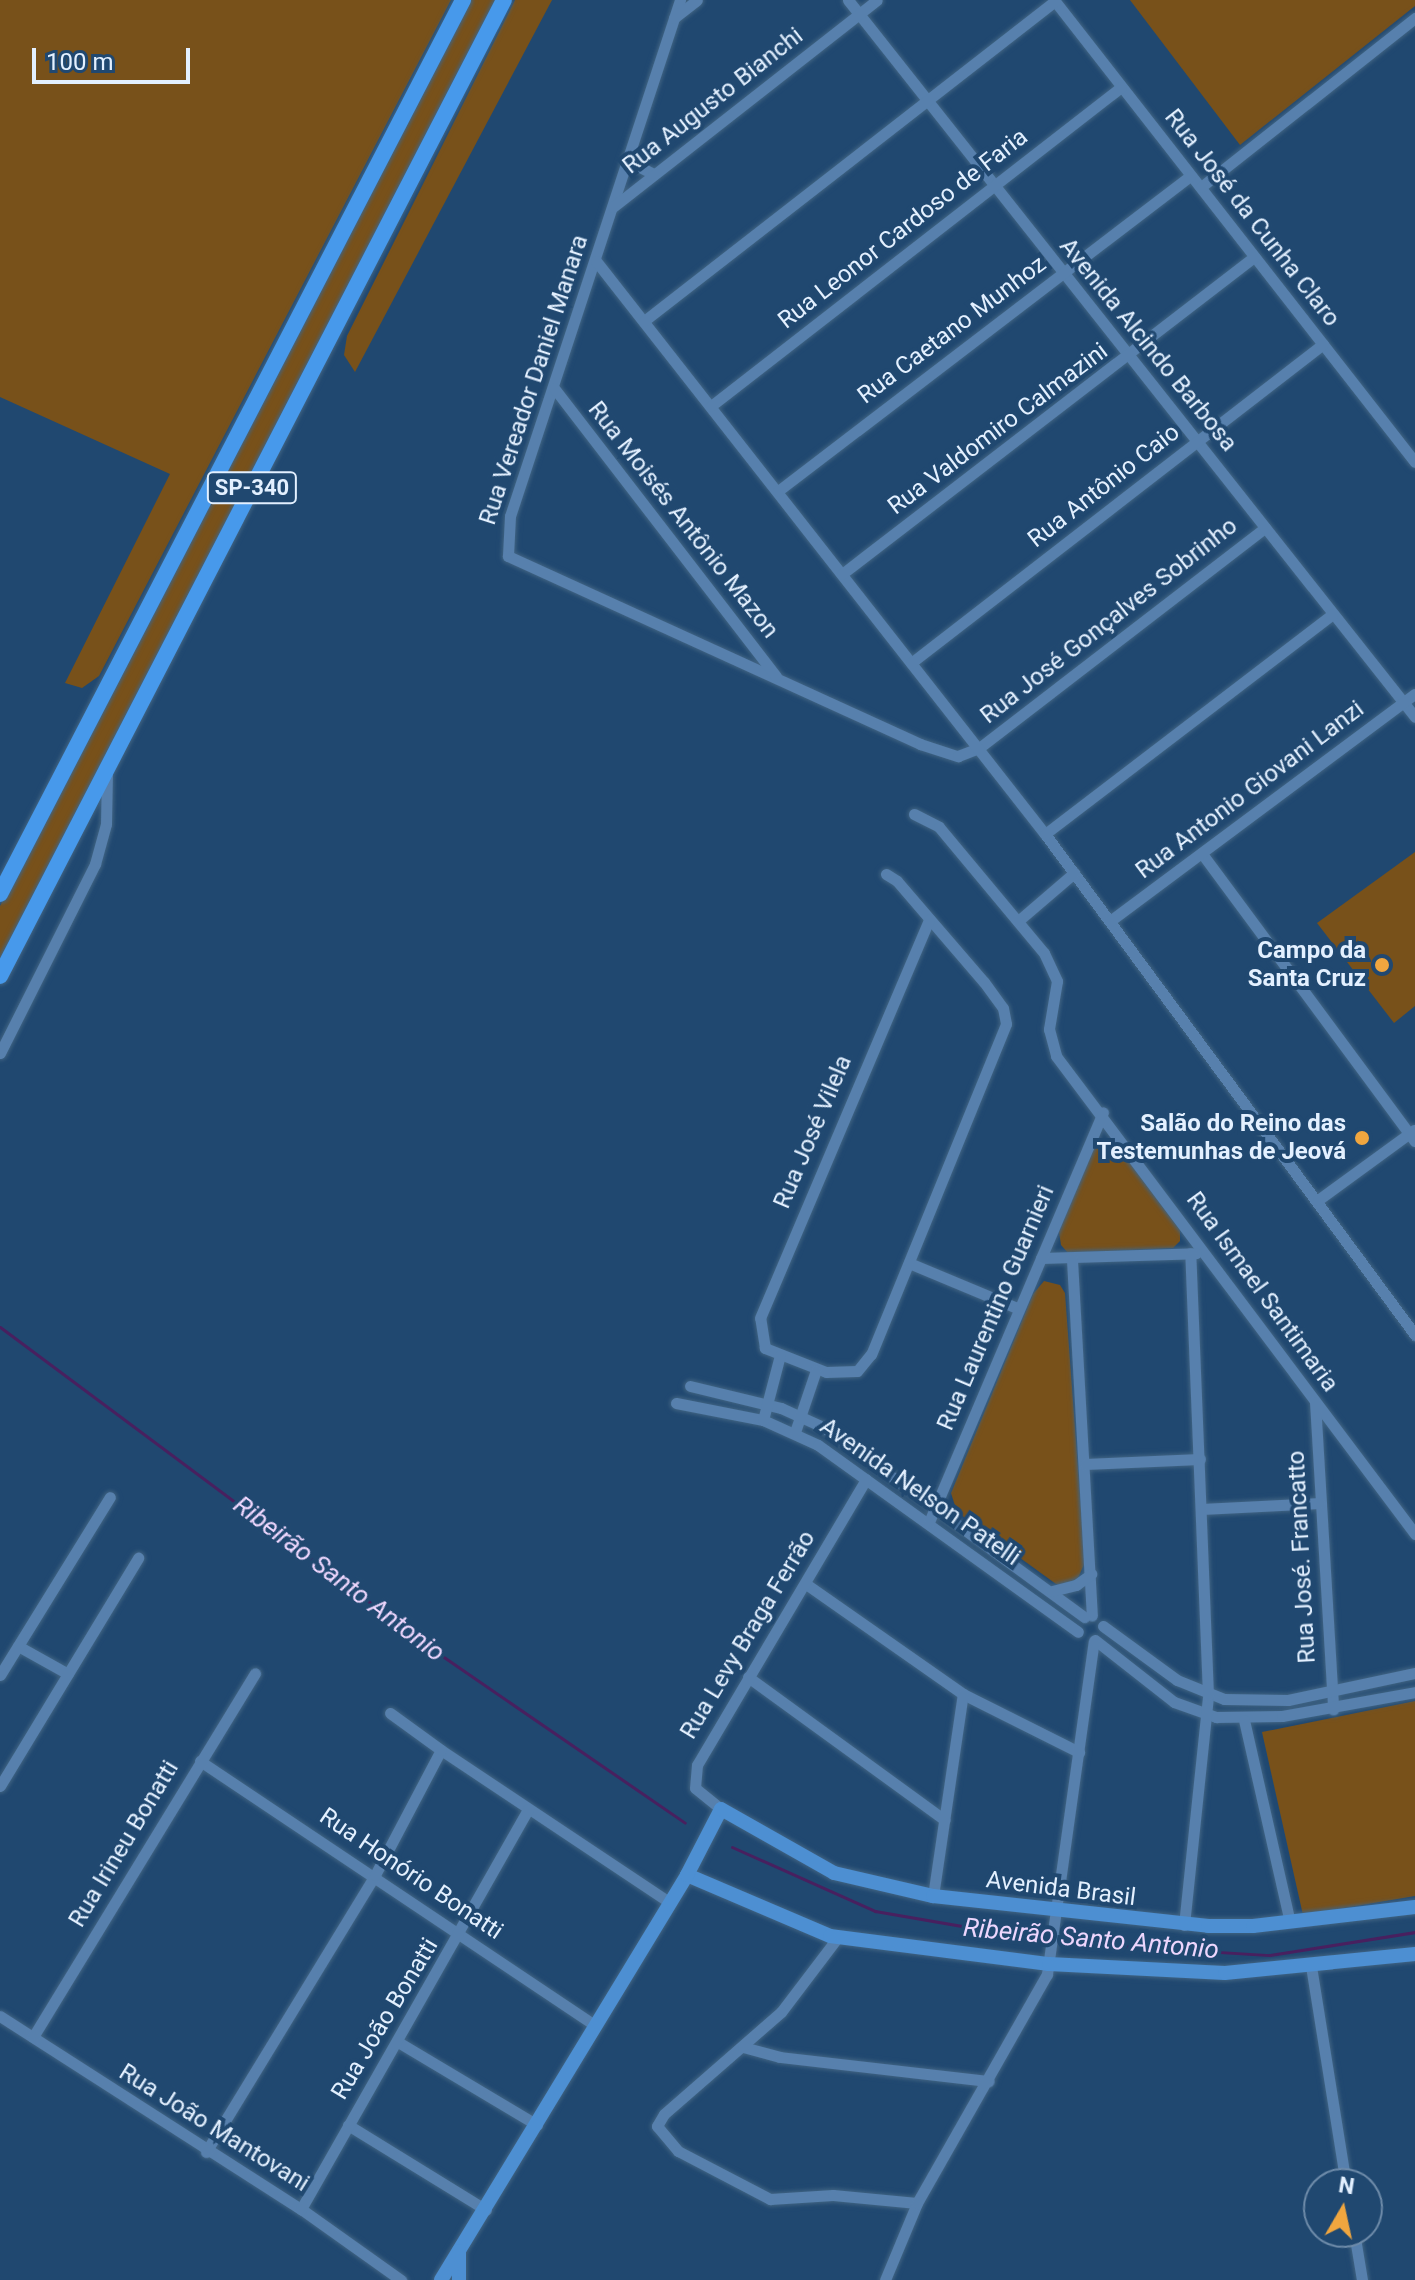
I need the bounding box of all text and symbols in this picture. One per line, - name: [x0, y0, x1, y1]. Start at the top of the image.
- street label: Rua Augusto Bianchi: [617, 22, 809, 180]
- scale bar: [36, 32, 194, 82]
- text: 100 m: [46, 48, 113, 76]
- street label: Rua José da Cunha Claro: [1158, 104, 1346, 332]
- street label: Rua Leonor Cardoso de Faria: [773, 123, 1033, 335]
- street label: Rua Vereador Daniel Manara: [473, 231, 595, 529]
- street label: Avenida Alcindo Barbosa: [1053, 233, 1243, 457]
- street label: Rua Caetano Munhoz: [852, 250, 1052, 410]
- street label: Rua Valdomiro Calmazini: [882, 337, 1114, 521]
- street label: Rua Moisés Antônio Mazon: [582, 396, 784, 644]
- street label: Rua Antônio Caio: [1023, 418, 1185, 554]
- road number: SP-340: [206, 470, 298, 506]
- street label: Rua José Gonçalves Sobrinho: [975, 512, 1243, 730]
- street label: Rua Antonio Giovani Lanzi: [1130, 695, 1370, 885]
- place label: Campo da Santa Cruz: [1248, 937, 1366, 993]
- marker: Campo da Santa Cruz: [1373, 956, 1391, 974]
- street label: Rua José Vilela: [768, 1051, 858, 1213]
- place label: Salão do Reino das Testemunhas de Jeová: [1097, 1110, 1346, 1166]
- marker: Salão do Reino das Testemunhas de Jeová: [1353, 1129, 1371, 1147]
- street label: Rua Laurentino Guarnieri: [931, 1181, 1061, 1435]
- street label: Rua Ismael Santimaria: [1180, 1186, 1344, 1398]
- street label: Avenida Nelson Patelli: [814, 1412, 1026, 1572]
- street label: Rua José. Francatto: [1282, 1450, 1322, 1664]
- water label: Ribeirão Santo Antonio: [227, 1489, 451, 1669]
- street label: Rua Levy Braga Ferrão: [674, 1526, 822, 1744]
- street label: Rua Irineu Bonatti: [63, 1756, 185, 1932]
- street label: Rua Honório Bonatti: [314, 1802, 508, 1946]
- street label: Avenida Brasil: [984, 1866, 1138, 1912]
- water label: Ribeirão Santo Antonio: [962, 1912, 1220, 1966]
- street label: Rua João Bonatti: [325, 1933, 445, 2105]
- street label: Rua João Mantovani: [114, 2058, 314, 2198]
- north arrow: [1303, 2168, 1383, 2248]
- text: N: [1337, 2172, 1356, 2199]

